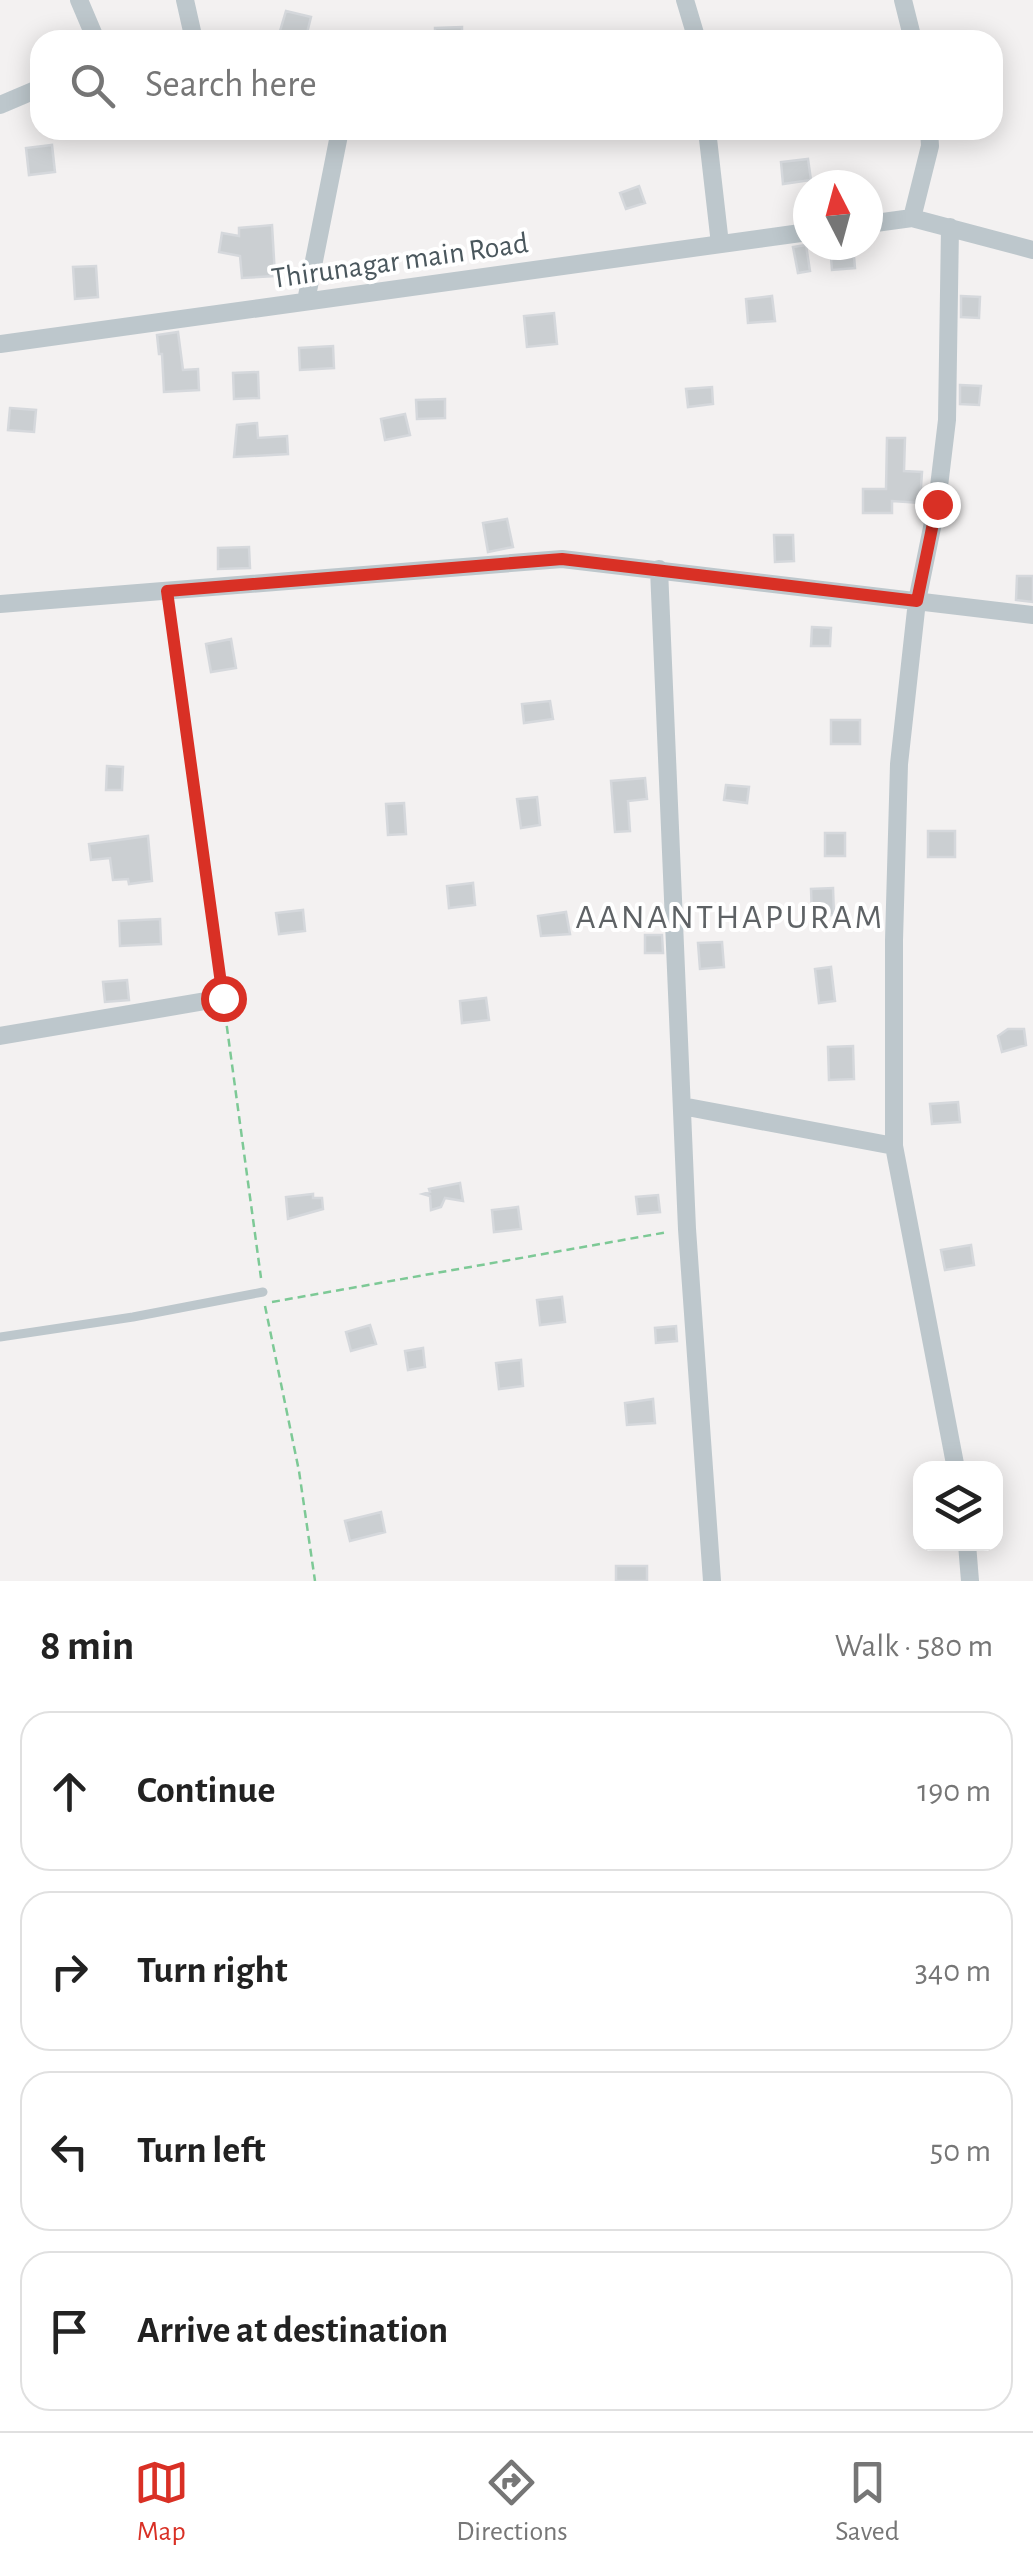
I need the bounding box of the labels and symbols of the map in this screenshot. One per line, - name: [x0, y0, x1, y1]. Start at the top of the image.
- north arrow: [793, 170, 883, 260]
- street label: Thirunagar main Road: [270, 228, 530, 294]
- route end: [915, 482, 961, 528]
- district label: AANANTHAPURAM: [575, 900, 885, 935]
- route start: [201, 976, 247, 1022]

